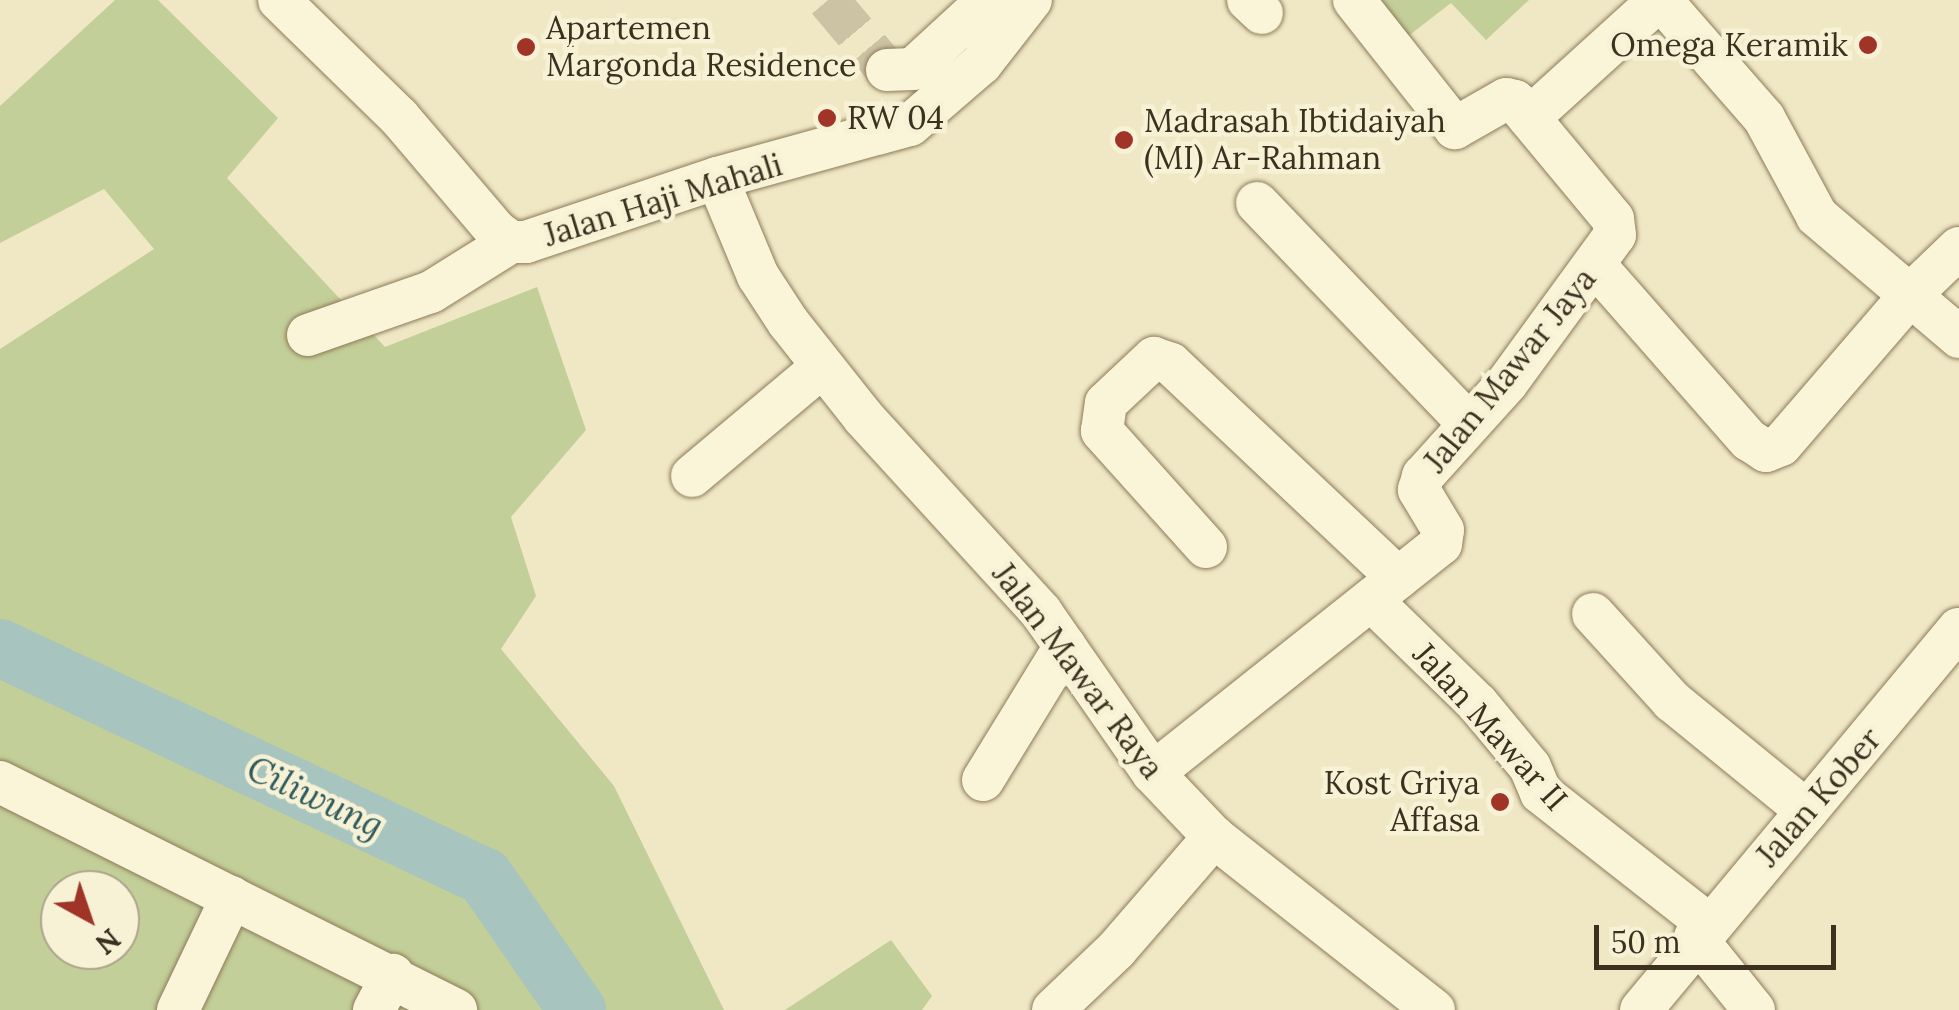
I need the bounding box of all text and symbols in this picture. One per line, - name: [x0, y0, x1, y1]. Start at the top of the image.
- place label: Apartemen Margonda Residence: [546, 10, 856, 85]
- place label: Omega Keramik: [1610, 26, 1848, 64]
- marker: Omega Keramik: [1857, 34, 1879, 56]
- marker: Apartemen Margonda Residence: [515, 36, 537, 58]
- place label: RW 04: [847, 99, 944, 137]
- place label: Madrasah Ibtidaiyah (MI) Ar-Rahman: [1144, 103, 1446, 178]
- marker: RW 04: [816, 107, 838, 129]
- marker: Madrasah Ibtidaiyah (MI) Ar-Rahman: [1113, 129, 1135, 151]
- street label: Jalan Haji Mahali: [539, 145, 787, 255]
- street label: Jalan Mawar Jaya: [1416, 260, 1604, 480]
- street label: Jalan Mawar Raya: [984, 556, 1172, 786]
- street label: Jalan Mawar II: [1405, 635, 1575, 819]
- street label: Jalan Kober: [1748, 720, 1890, 874]
- water label: Ciliwung: [240, 747, 390, 847]
- place label: Kost Griya Affasa: [1324, 765, 1480, 840]
- marker: Kost Griya Affasa: [1489, 791, 1511, 813]
- north arrow: [40, 870, 140, 970]
- scale bar: [1599, 905, 1842, 967]
- text: N: [88, 921, 128, 962]
- text: 50 m: [1611, 923, 1681, 961]

